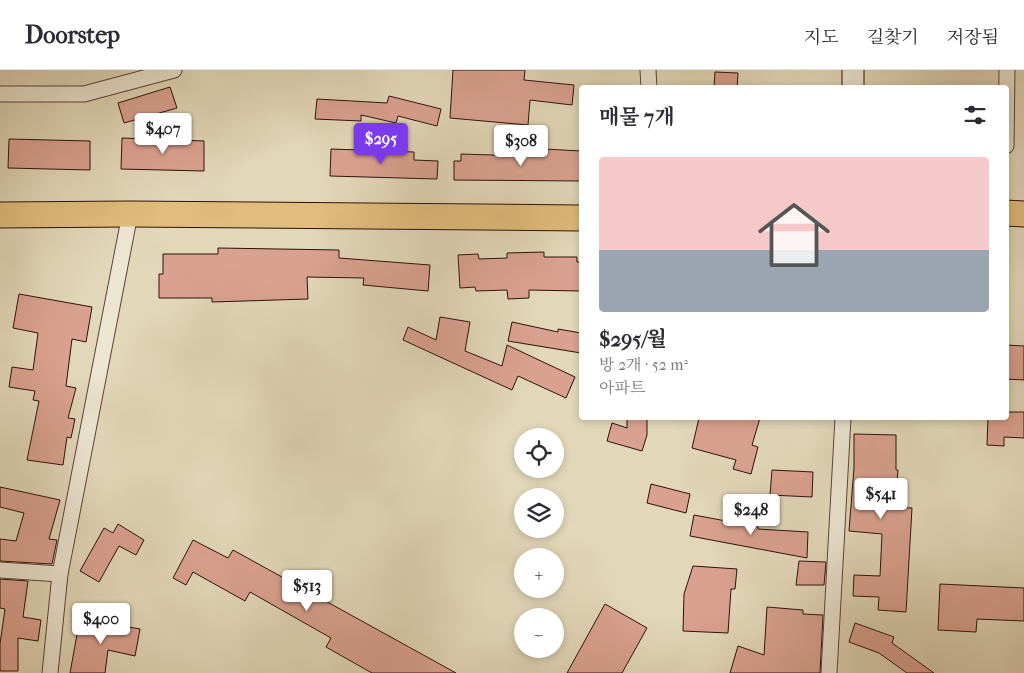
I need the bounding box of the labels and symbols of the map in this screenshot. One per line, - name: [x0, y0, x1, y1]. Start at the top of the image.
- pin: $407: [133, 112, 193, 155]
- pin: $295: [351, 122, 411, 165]
- pin: $308: [491, 124, 551, 167]
- pin: $541: [851, 478, 911, 520]
- pin: $248: [721, 494, 781, 536]
- pin: $513: [277, 570, 337, 612]
- pin: $400: [71, 602, 131, 645]

